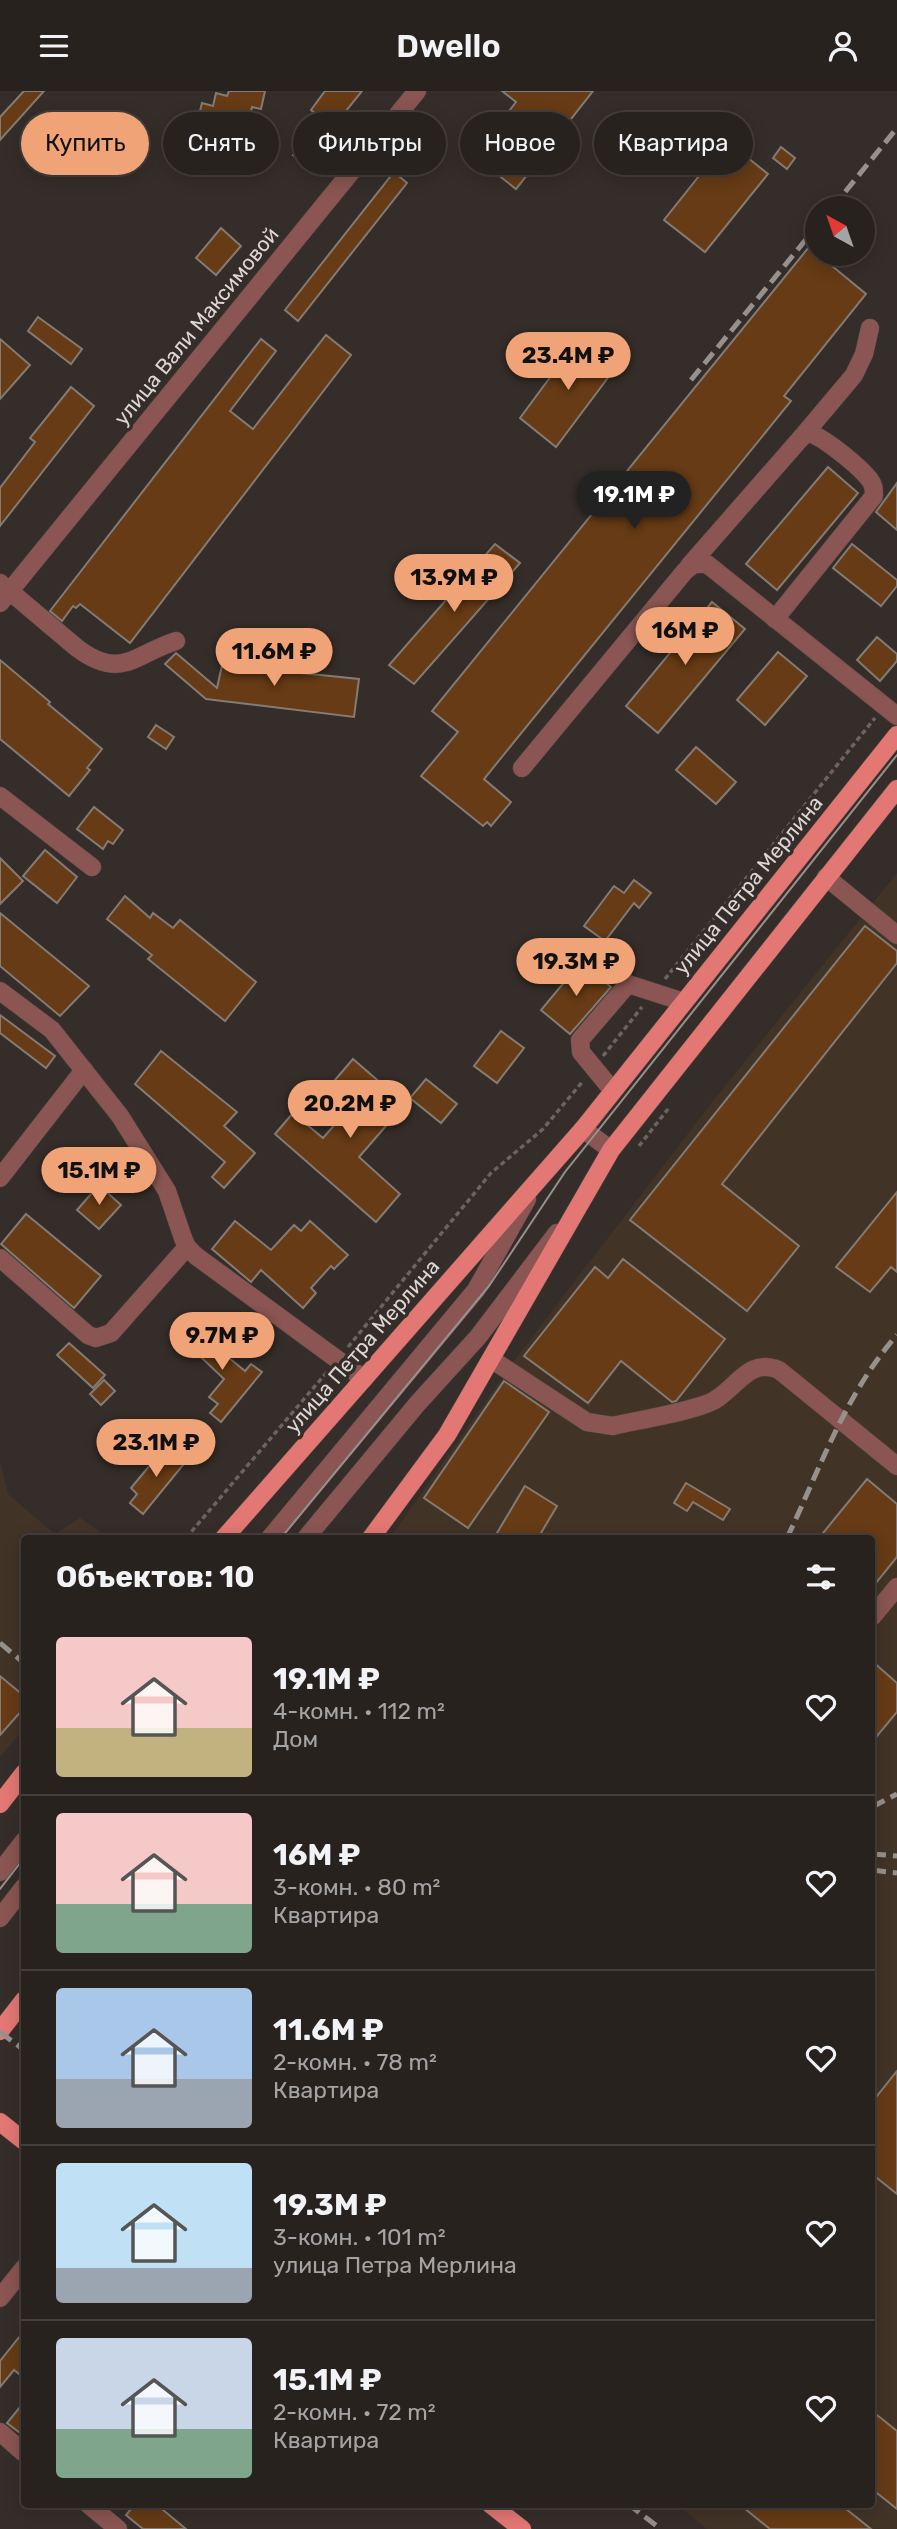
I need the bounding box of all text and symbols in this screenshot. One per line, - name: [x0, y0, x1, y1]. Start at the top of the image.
- icon: menu: [35, 27, 73, 65]
- text: Dwello: [396, 27, 501, 65]
- icon: person: [824, 27, 862, 65]
- chip: Купить: [21, 112, 149, 175]
- chip: Снять: [163, 112, 279, 175]
- chip: Фильтры: [293, 112, 446, 175]
- chip: Новое: [460, 112, 580, 175]
- chip: Квартира: [594, 112, 753, 175]
- north arrow: [805, 196, 875, 266]
- map controls: [805, 196, 875, 266]
- street label: улица Вали Максимовой: [108, 222, 284, 430]
- pin: 23.4M ₽: [503, 333, 633, 392]
- text: 23.4M ₽: [522, 341, 614, 369]
- pin: 19.1M ₽: [569, 471, 699, 531]
- text: 19.1M ₽: [593, 480, 675, 508]
- pin: 13.9M ₽: [389, 554, 519, 614]
- text: 13.9M ₽: [410, 563, 498, 591]
- pin: 16M ₽: [636, 607, 734, 667]
- text: 16M ₽: [652, 616, 718, 644]
- pin: 11.6M ₽: [209, 629, 339, 688]
- text: 11.6M ₽: [232, 637, 316, 665]
- street label: улица Петра Мерлина: [668, 791, 828, 979]
- pin: 19.3M ₽: [511, 939, 641, 998]
- text: 19.3M ₽: [532, 947, 620, 975]
- pin: 20.2M ₽: [285, 1081, 415, 1140]
- text: 20.2M ₽: [304, 1089, 396, 1117]
- pin: 15.1M ₽: [34, 1147, 164, 1207]
- text: 15.1M ₽: [57, 1156, 141, 1184]
- street label: улица Петра Мерлина: [280, 1254, 444, 1438]
- pin: 9.7M ₽: [165, 1313, 279, 1372]
- text: 9.7M ₽: [185, 1321, 259, 1349]
- pin: 23.1M ₽: [91, 1419, 221, 1479]
- text: 23.1M ₽: [112, 1428, 200, 1456]
- icon: filters: [802, 1558, 840, 1596]
- text: Объектов: 10: [56, 1559, 255, 1595]
- text: 19.1M ₽: [273, 1661, 380, 1697]
- icon: home: [112, 1665, 196, 1749]
- icon: heart: [802, 1688, 840, 1726]
- text: 4-комн. · 112 m²: [273, 1697, 445, 1725]
- text: Дом: [273, 1725, 318, 1753]
- text: 16M ₽: [273, 1837, 360, 1873]
- icon: home: [112, 1841, 196, 1925]
- icon: heart: [802, 1864, 840, 1902]
- text: 3-комн. · 80 m²: [273, 1873, 440, 1901]
- text: Квартира: [273, 1901, 379, 1929]
- text: 11.6M ₽: [273, 2012, 384, 2048]
- icon: home: [112, 2016, 196, 2100]
- icon: heart: [802, 2039, 840, 2077]
- text: 2-комн. · 78 m²: [273, 2048, 437, 2076]
- text: Квартира: [273, 2076, 379, 2104]
- text: 19.3M ₽: [273, 2187, 387, 2223]
- icon: home: [112, 2191, 196, 2275]
- icon: heart: [802, 2214, 840, 2252]
- text: 3-комн. · 101 m²: [273, 2223, 446, 2251]
- text: улица Петра Мерлина: [273, 2251, 517, 2279]
- text: 15.1M ₽: [273, 2362, 382, 2398]
- icon: home: [112, 2366, 196, 2450]
- icon: heart: [802, 2389, 840, 2427]
- text: 2-комн. · 72 m²: [273, 2398, 436, 2426]
- text: Квартира: [273, 2426, 379, 2454]

